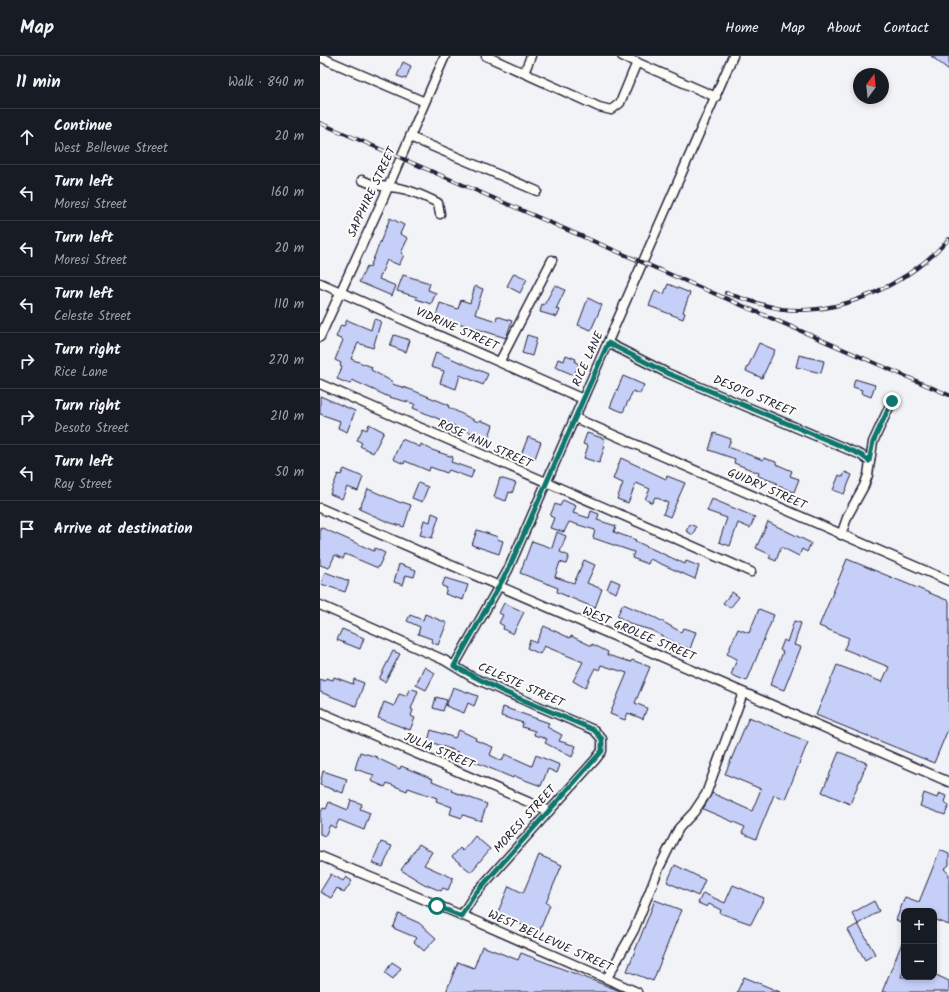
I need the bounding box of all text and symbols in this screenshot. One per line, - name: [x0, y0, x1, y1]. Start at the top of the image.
- text: Map: [20, 13, 54, 43]
- text: Home: [725, 17, 759, 39]
- text: Map: [781, 17, 805, 39]
- text: About: [827, 17, 861, 39]
- text: Contact: [883, 17, 929, 39]
- north arrow: [853, 68, 889, 104]
- text: 11 min: [16, 69, 61, 96]
- text: Walk · 840 m: [228, 72, 304, 93]
- text: Continue: [54, 114, 112, 138]
- icon: ahead: [16, 126, 38, 148]
- text: 20 m: [274, 126, 304, 147]
- text: West Bellevue Street: [54, 138, 168, 159]
- street label: SAPPHIRE STREET: [343, 142, 402, 240]
- text: Turn left: [54, 170, 114, 194]
- icon: left: [16, 182, 38, 204]
- text: 160 m: [271, 182, 304, 203]
- text: Moresi Street: [54, 194, 127, 215]
- text: Turn left: [54, 226, 114, 250]
- icon: left: [16, 238, 38, 260]
- text: 20 m: [274, 238, 304, 259]
- text: Moresi Street: [54, 250, 127, 271]
- text: Turn left: [54, 282, 114, 306]
- icon: left: [16, 294, 38, 316]
- text: 110 m: [274, 294, 304, 315]
- street label: VIDRINE STREET: [413, 302, 503, 356]
- text: Celeste Street: [54, 306, 131, 327]
- street label: RICE LANE: [567, 327, 609, 390]
- text: Turn right: [54, 338, 121, 362]
- icon: right: [16, 350, 38, 372]
- text: 270 m: [268, 350, 304, 371]
- text: Rice Lane: [54, 362, 108, 383]
- street label: DESOTO STREET: [710, 370, 799, 422]
- route end: [883, 392, 901, 410]
- text: Turn right: [54, 394, 121, 418]
- icon: right: [16, 406, 38, 428]
- text: 210 m: [270, 406, 304, 427]
- street label: ROSE ANN STREET: [435, 415, 537, 474]
- text: Desoto Street: [54, 418, 129, 439]
- text: Turn left: [54, 450, 114, 474]
- icon: left: [16, 462, 38, 484]
- text: 50 m: [275, 462, 304, 483]
- street label: GUIDRY STREET: [724, 463, 811, 516]
- text: Ray Street: [54, 474, 112, 495]
- text: Arrive at destination: [54, 517, 193, 541]
- icon: arrive: [16, 518, 38, 540]
- street label: WEST GROLEE STREET: [579, 602, 700, 667]
- street label: CELESTE STREET: [475, 657, 569, 713]
- street label: JULIA STREET: [401, 728, 479, 775]
- street label: MORESI STREET: [489, 780, 562, 857]
- route start: [428, 897, 446, 915]
- street label: WEST BELLEVUE STREET: [485, 905, 617, 978]
- map controls: [901, 908, 937, 980]
- button: +: [901, 908, 937, 944]
- button: −: [901, 944, 937, 980]

